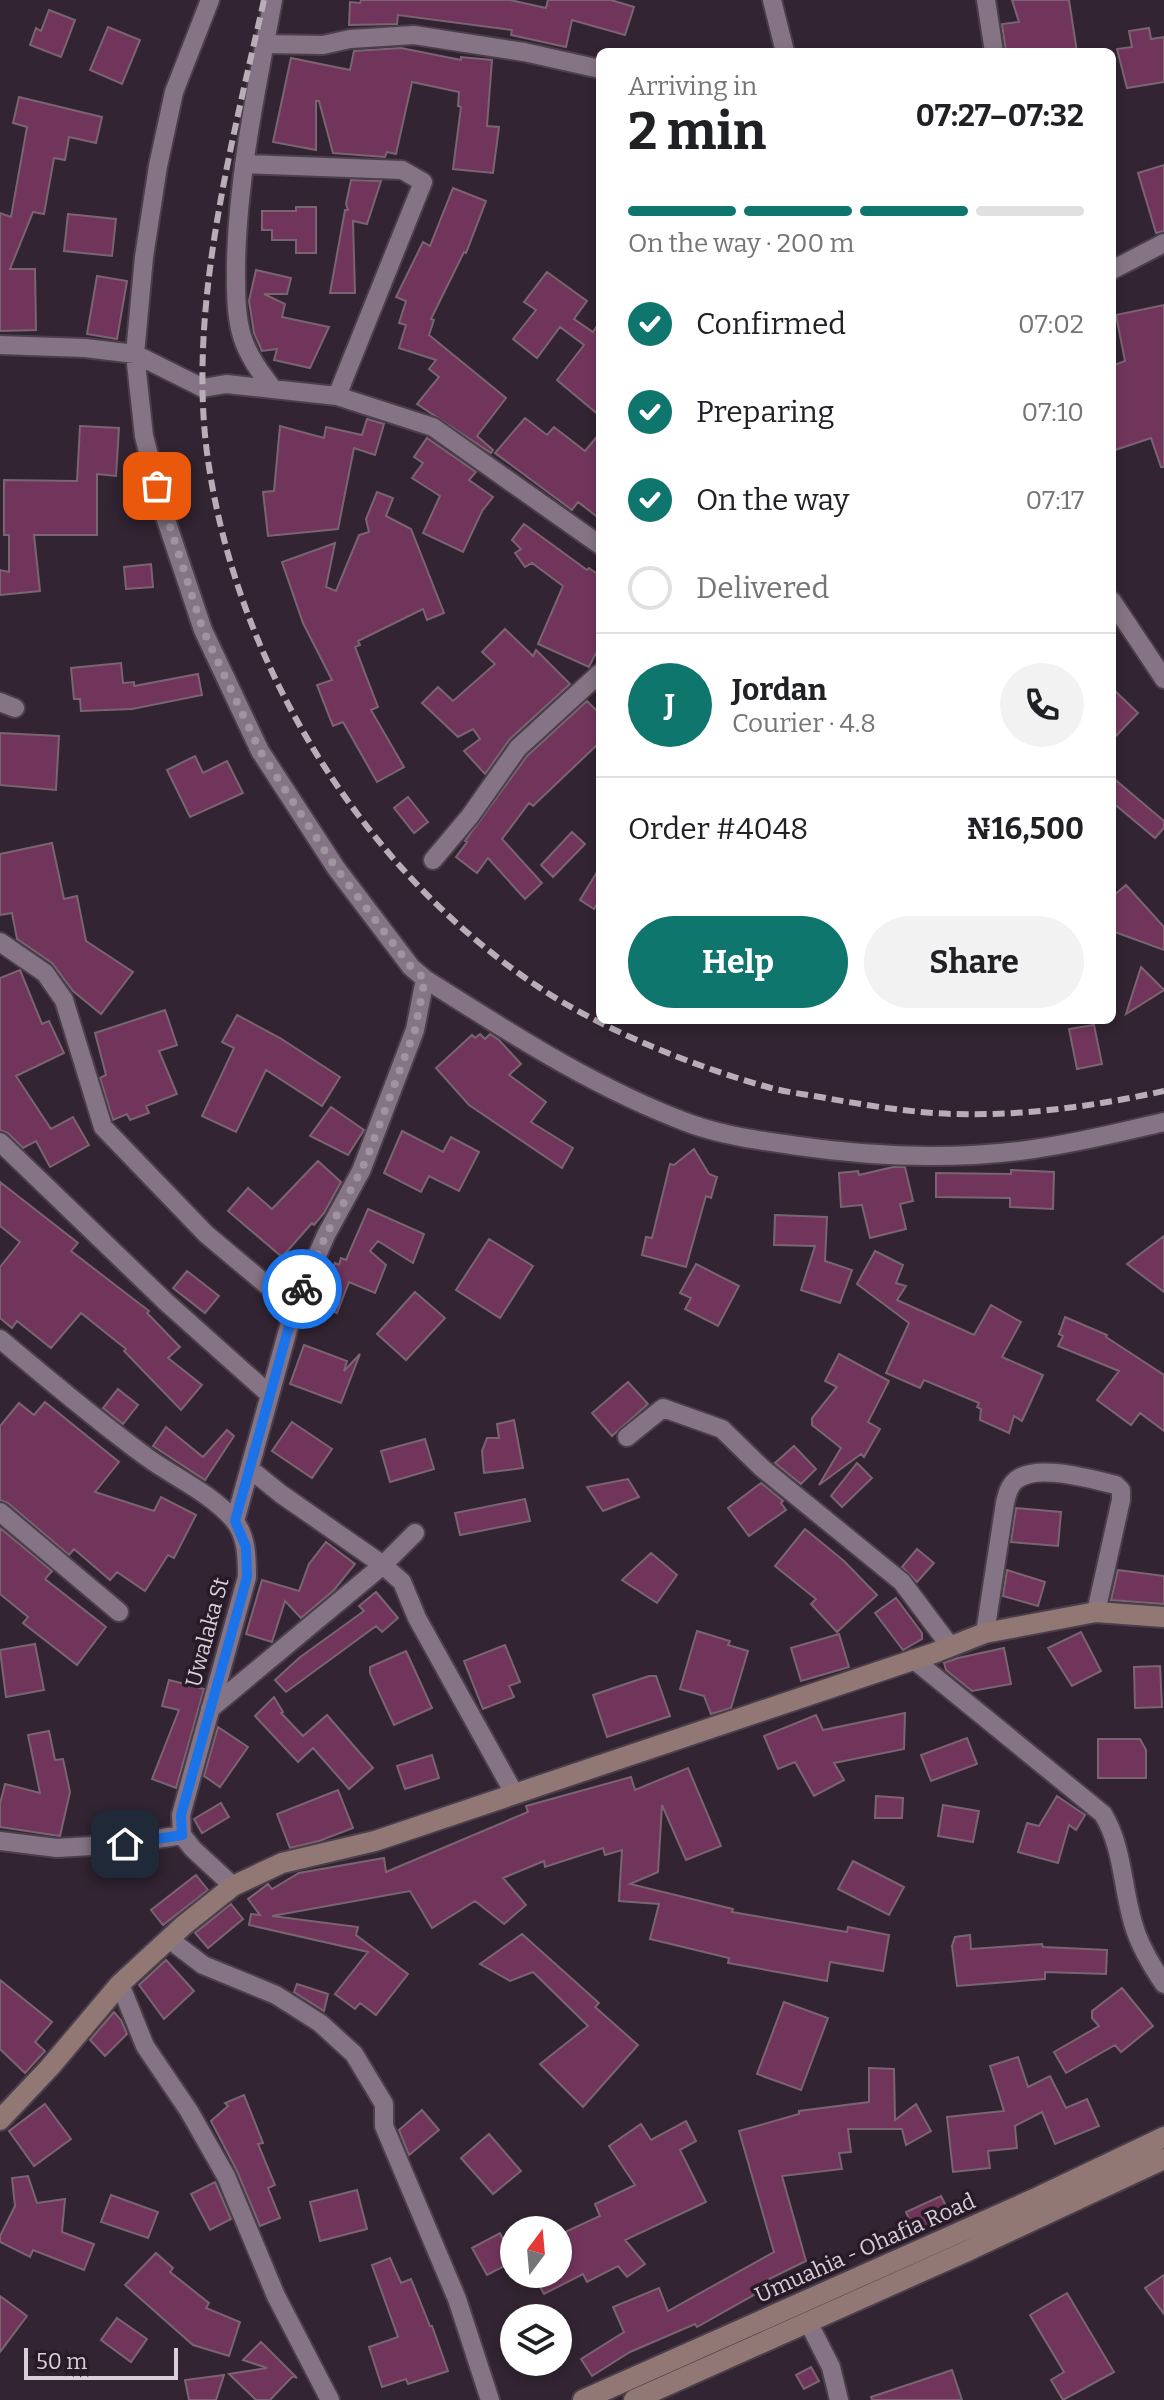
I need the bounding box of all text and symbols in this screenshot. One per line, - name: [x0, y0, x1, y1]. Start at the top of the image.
- text: Arriving in: [628, 71, 757, 102]
- text: 07:27–07:32: [916, 98, 1084, 134]
- text: 2 min: [628, 100, 766, 163]
- text: On the way · 200 m: [628, 228, 854, 259]
- icon: check: [628, 302, 672, 346]
- text: Confirmed: [696, 306, 846, 342]
- text: 07:02: [1018, 309, 1084, 340]
- icon: check: [628, 390, 672, 434]
- text: Preparing: [696, 394, 834, 430]
- text: 07:10: [1022, 397, 1084, 428]
- pin: [123, 452, 191, 520]
- icon: bag: [135, 464, 179, 508]
- icon: check: [628, 478, 672, 522]
- text: On the way: [696, 482, 849, 518]
- text: 07:17: [1025, 485, 1084, 516]
- text: Delivered: [696, 570, 829, 606]
- button: phone: [1000, 663, 1084, 747]
- text: Jordan: [732, 672, 827, 708]
- text: J: [665, 687, 675, 723]
- text: Courier · 4.8: [732, 708, 876, 739]
- text: Order #4048: [628, 811, 808, 847]
- text: ₦16,500: [966, 811, 1084, 847]
- button: Help: [628, 916, 848, 1008]
- button: Share: [864, 916, 1084, 1008]
- courier: [262, 1249, 342, 1329]
- icon: bike: [280, 1267, 324, 1311]
- street label: Uwalaka St: [179, 1574, 235, 1690]
- pin: [91, 1810, 159, 1878]
- icon: home: [103, 1822, 147, 1866]
- street label: Umuahia - Ohafia Road: [751, 2187, 979, 2309]
- north arrow: [500, 2216, 572, 2288]
- map controls: [500, 2216, 572, 2376]
- button: layers: [500, 2304, 572, 2376]
- scale bar: [24, 2344, 178, 2380]
- text: 50 m: [36, 2348, 87, 2375]

